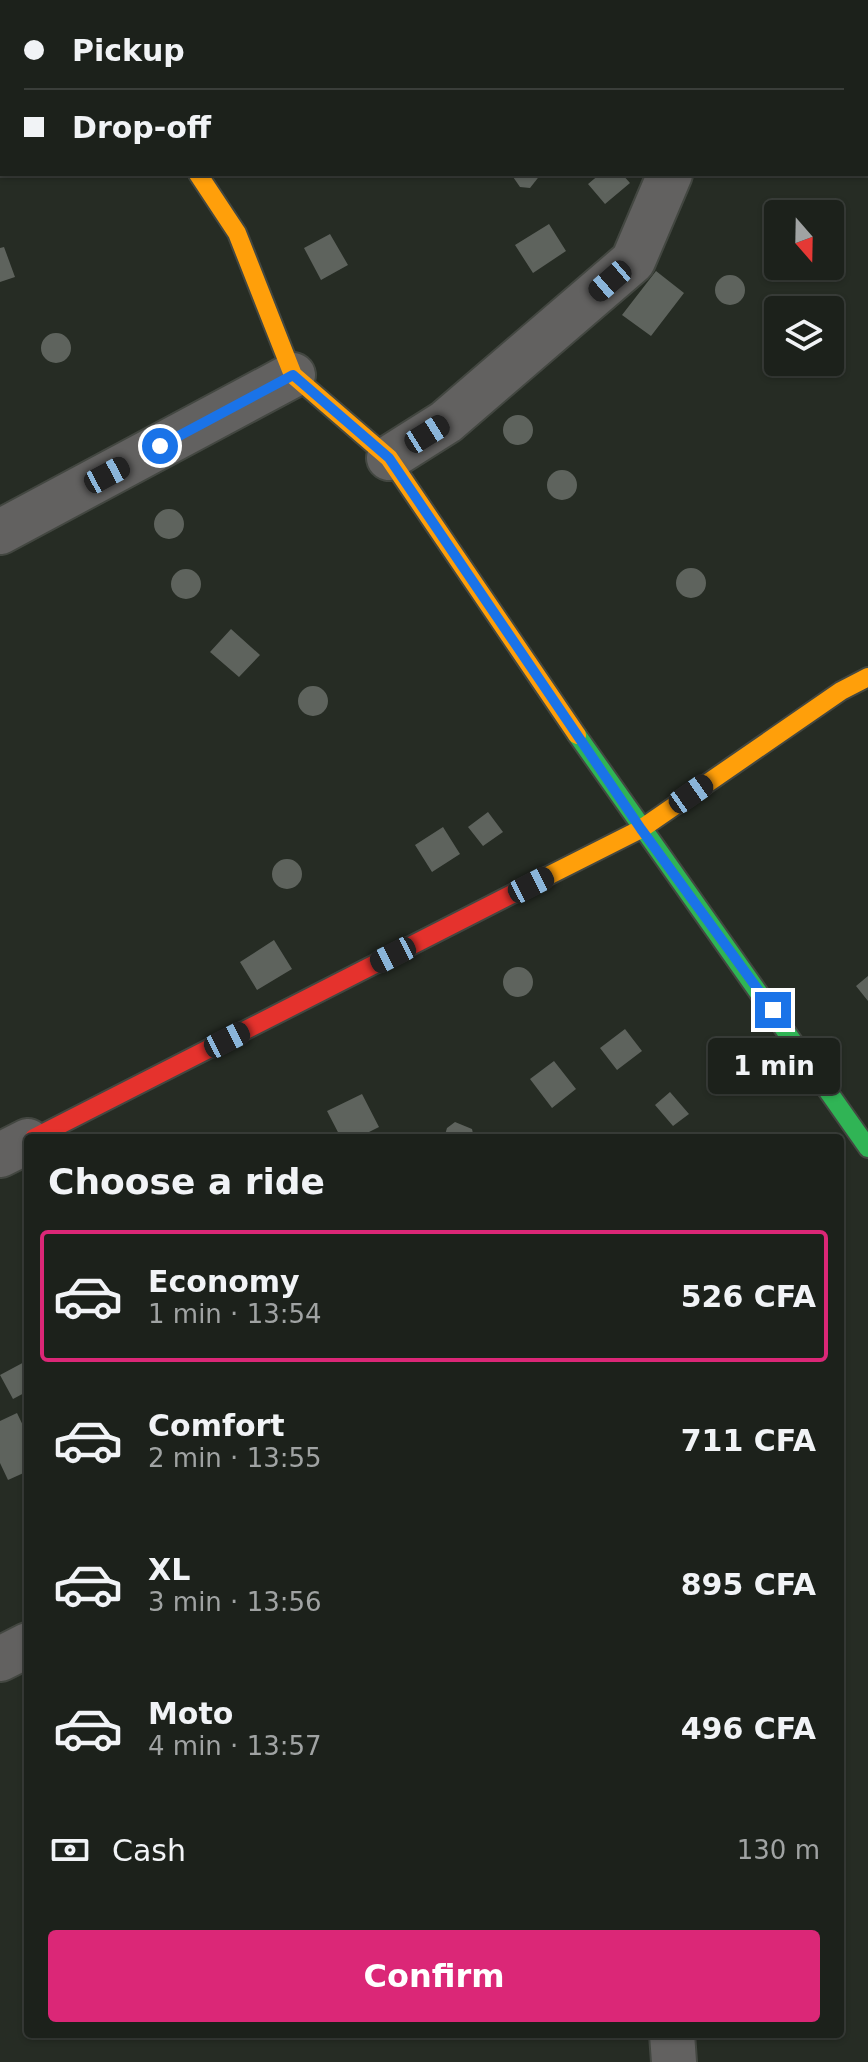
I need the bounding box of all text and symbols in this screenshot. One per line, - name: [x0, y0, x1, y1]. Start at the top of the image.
- text: Pickup: [72, 33, 185, 68]
- text: Drop-off: [72, 110, 211, 145]
- north arrow: [764, 200, 844, 280]
- map controls: [764, 200, 844, 376]
- car: [584, 256, 636, 306]
- button: layers: [764, 296, 844, 376]
- car: [400, 411, 454, 457]
- route start: [142, 428, 178, 464]
- car: [80, 453, 134, 497]
- car: [664, 770, 718, 818]
- car: [504, 863, 558, 907]
- car: [366, 933, 420, 977]
- route end: [755, 992, 791, 1028]
- car: [200, 1018, 254, 1062]
- callout: 1 min: [707, 1038, 839, 1094]
- text: 1 min: [733, 1051, 815, 1081]
- text: Choose a ride: [48, 1161, 325, 1202]
- icon: car: [52, 1260, 124, 1332]
- text: Economy: [148, 1264, 300, 1299]
- text: 526 CFA: [681, 1279, 816, 1314]
- text: 1 min · 13:54: [148, 1299, 322, 1329]
- icon: car: [52, 1404, 124, 1476]
- text: Comfort: [148, 1408, 285, 1443]
- text: 711 CFA: [681, 1423, 816, 1458]
- text: 2 min · 13:55: [148, 1443, 322, 1473]
- icon: car: [52, 1548, 124, 1620]
- text: XL: [148, 1552, 190, 1587]
- text: 895 CFA: [681, 1567, 816, 1602]
- text: 3 min · 13:56: [148, 1587, 322, 1617]
- icon: car: [52, 1692, 124, 1764]
- text: Moto: [148, 1696, 233, 1731]
- text: 496 CFA: [681, 1711, 816, 1746]
- text: 4 min · 13:57: [148, 1731, 322, 1761]
- icon: cash: [48, 1828, 92, 1872]
- text: Cash: [112, 1833, 186, 1868]
- text: 130 m: [737, 1835, 820, 1865]
- button: Confirm: [48, 1930, 820, 2022]

